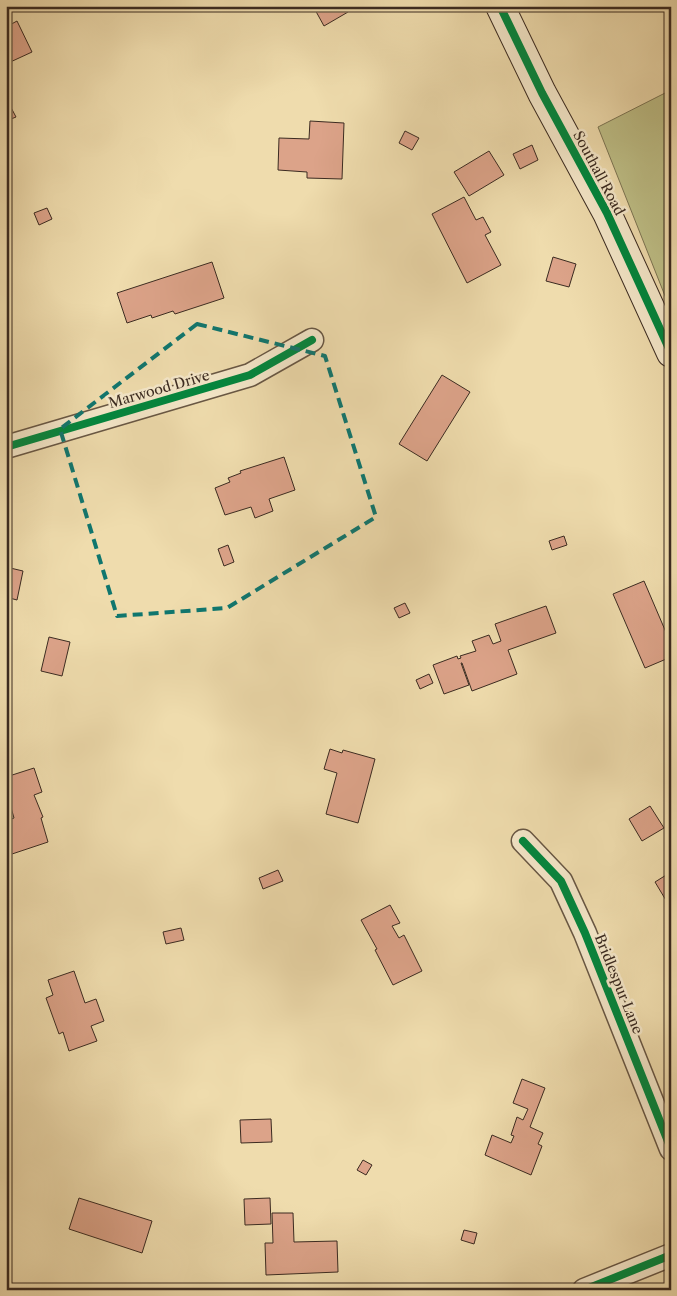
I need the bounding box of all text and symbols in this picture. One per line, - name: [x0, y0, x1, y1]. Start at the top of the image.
- street label: Southall Road: [569, 128, 629, 219]
- street label: Marwood Drive: [106, 366, 212, 412]
- street label: Bridlespur Lane: [591, 931, 647, 1037]

